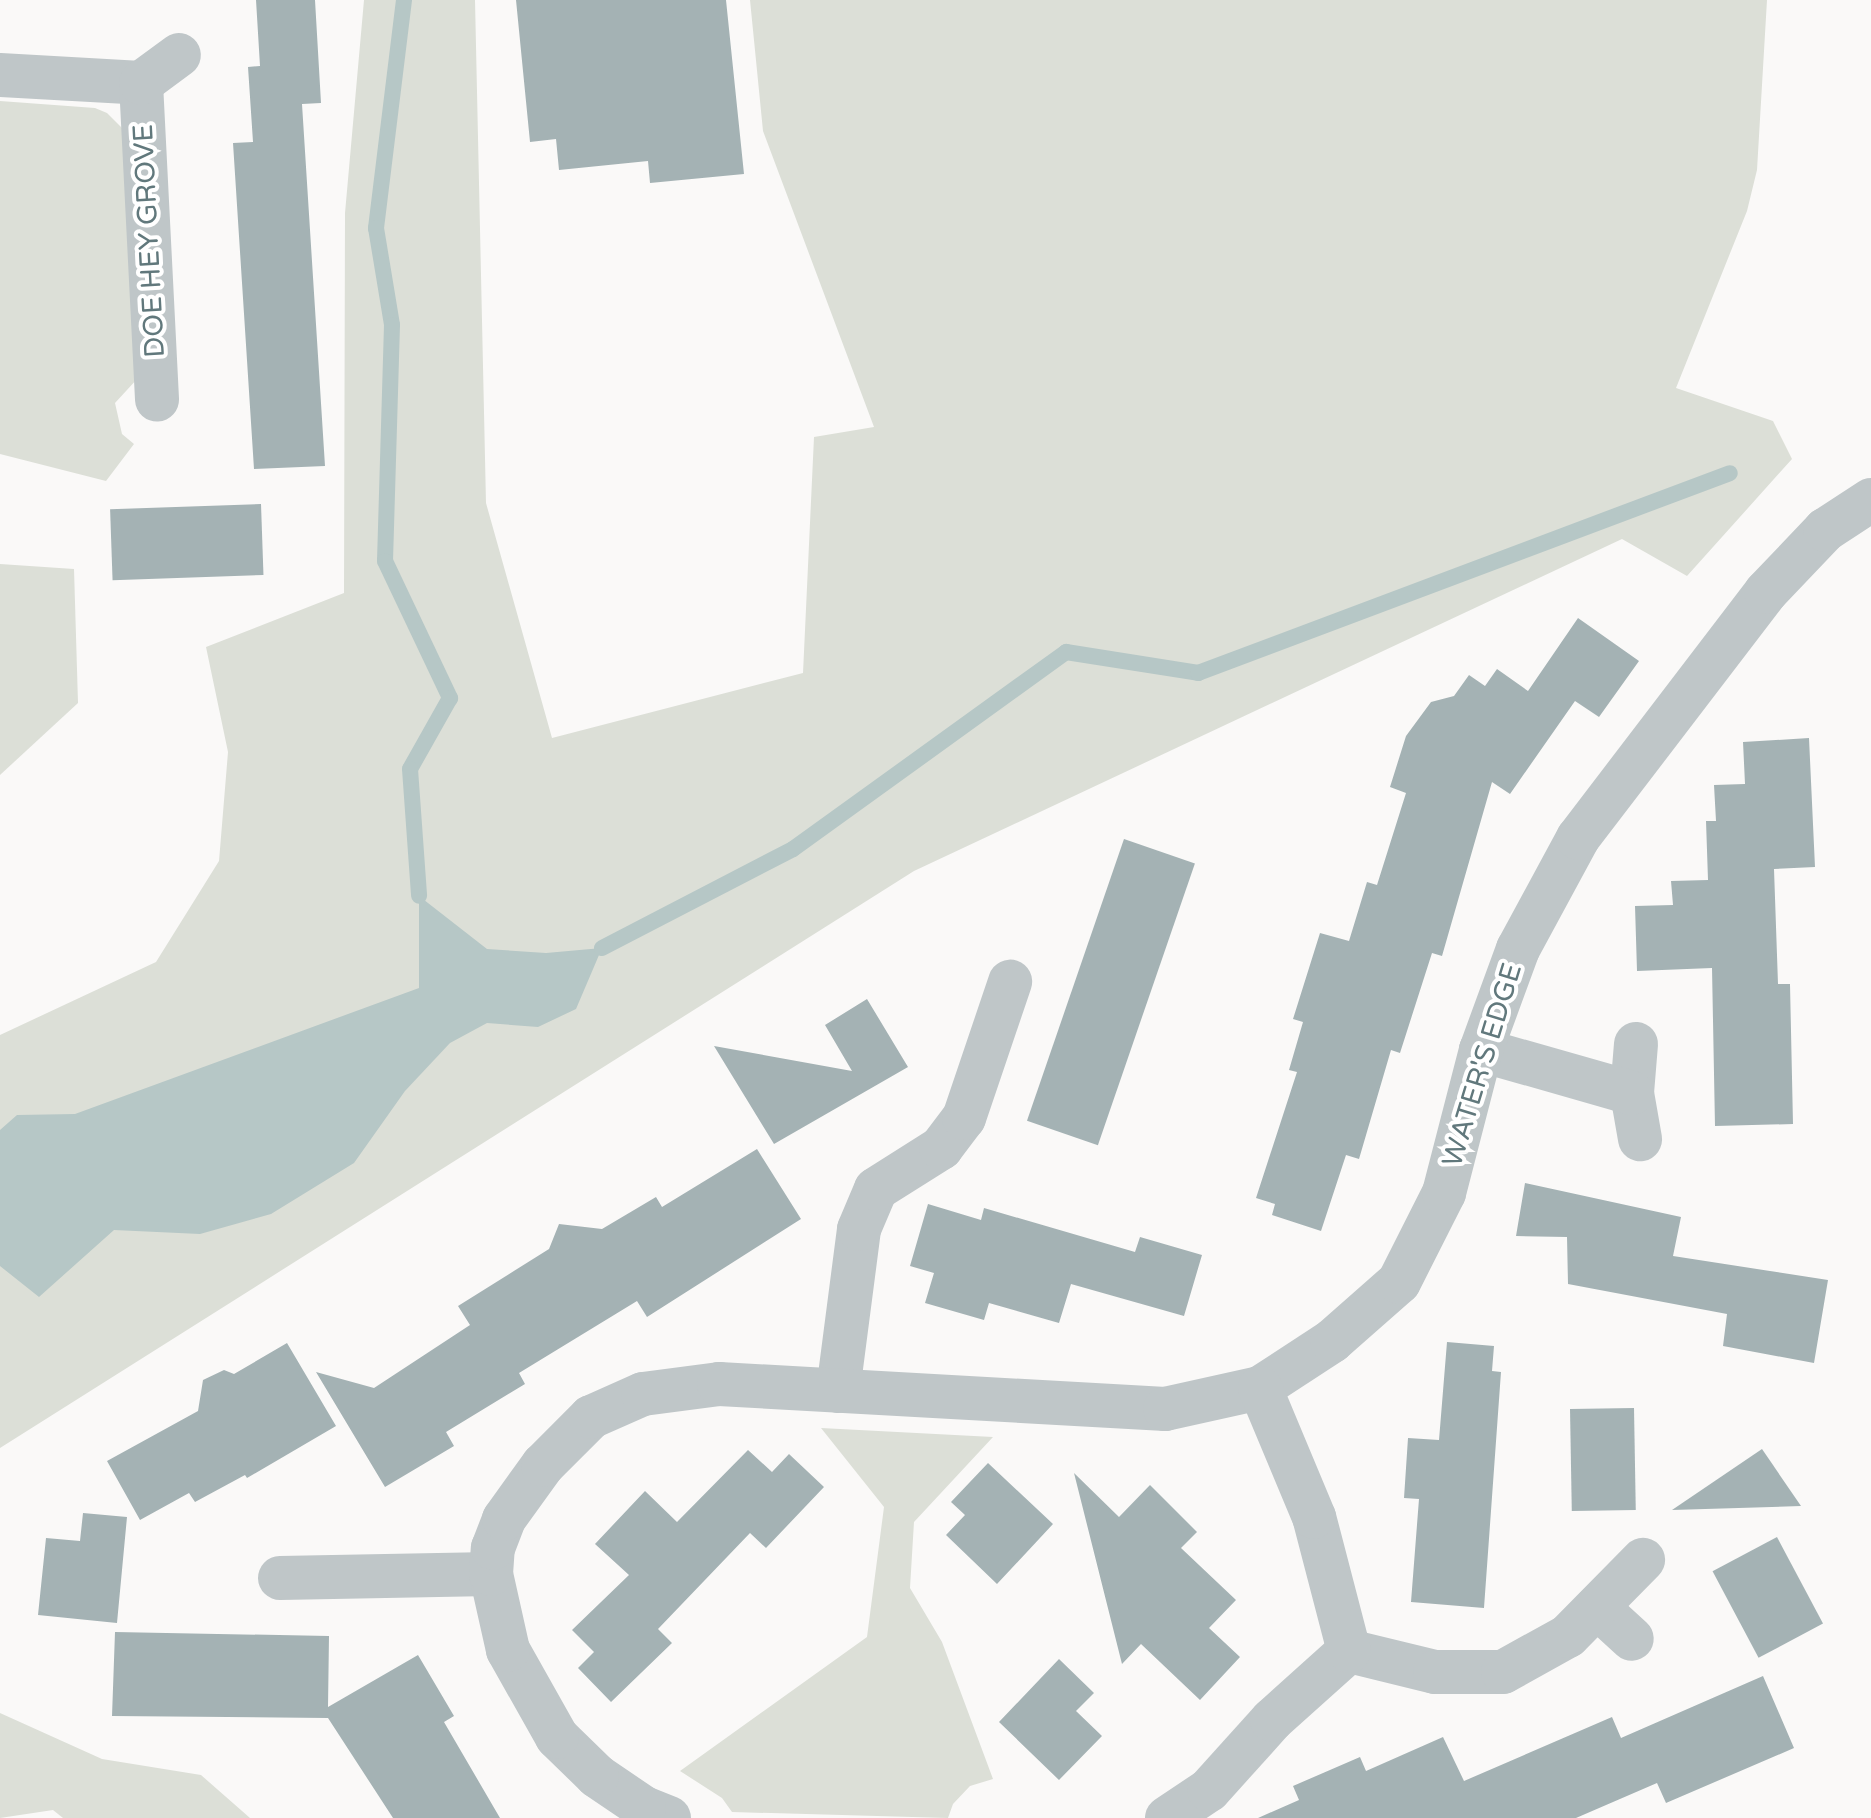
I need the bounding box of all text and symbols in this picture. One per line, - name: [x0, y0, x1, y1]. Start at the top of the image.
- street label: DOE HEY GROVE: [126, 123, 172, 359]
- street label: WATER'S EDGE: [1435, 959, 1529, 1171]

